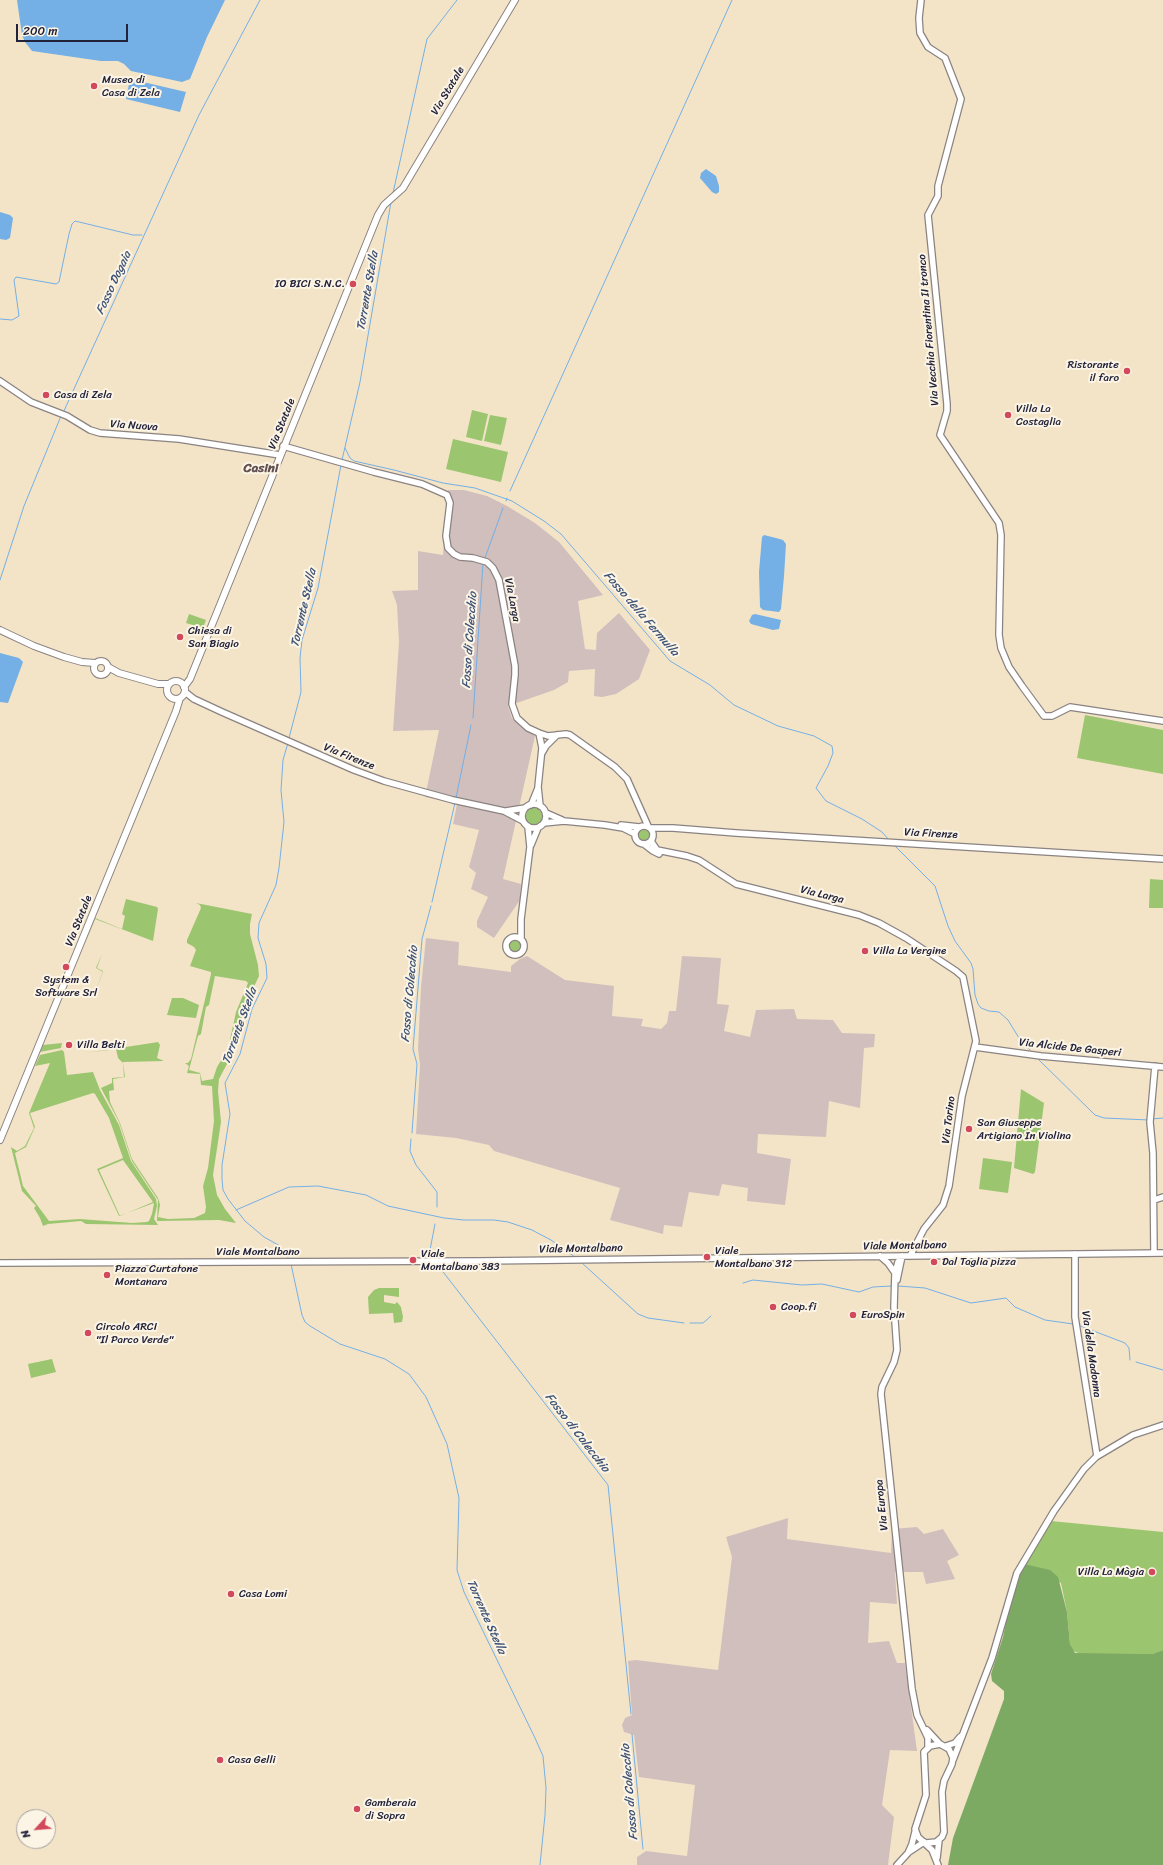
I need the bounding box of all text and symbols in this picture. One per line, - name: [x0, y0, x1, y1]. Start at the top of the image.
- scale bar: [18, 16, 130, 42]
- text: 200 m: [23, 20, 57, 42]
- street label: Via Statale: [428, 64, 468, 118]
- place label: Museo di Casa di Zela: [102, 73, 160, 99]
- marker: Museo di Casa di Zela: [89, 81, 99, 91]
- water label: Fosso Dogaia: [93, 249, 135, 317]
- water label: Torrente Stella: [354, 250, 382, 332]
- street label: Via Vecchia Fiorentina II tronco: [916, 254, 942, 406]
- place label: IO BICI S.N.C.: [275, 277, 345, 291]
- marker: IO BICI S.N.C.: [348, 279, 358, 289]
- place label: Ristorante il faro: [1067, 358, 1119, 384]
- marker: Ristorante il faro: [1122, 366, 1132, 376]
- place label: Casa di Zela: [54, 388, 112, 402]
- marker: Casa di Zela: [41, 390, 51, 400]
- street label: Via Statale: [266, 397, 298, 451]
- place label: Villa La Costaglia: [1016, 402, 1061, 428]
- marker: Villa La Costaglia: [1003, 410, 1013, 420]
- street label: Via Nuova: [110, 418, 158, 434]
- district label: Casini: [244, 461, 278, 477]
- water label: Torrente Stella: [288, 567, 320, 649]
- water label: Fosso della Fermulla: [600, 569, 682, 659]
- street label: Via Larga: [501, 577, 523, 623]
- water label: Fosso di Colecchio: [459, 591, 481, 689]
- place label: Chiesa di San Biagio: [188, 624, 239, 650]
- marker: Chiesa di San Biagio: [175, 632, 185, 642]
- street label: Via Firenze: [322, 741, 376, 773]
- street label: Via Firenze: [904, 826, 958, 842]
- street label: Via Larga: [799, 883, 845, 907]
- street label: Via Statale: [63, 894, 95, 948]
- place label: Villa La Vergine: [873, 944, 946, 958]
- water label: Fosso di Colecchio: [399, 945, 421, 1043]
- marker: Villa La Vergine: [860, 946, 870, 956]
- marker: System & Software Srl: [61, 962, 71, 972]
- place label: System & Software Srl: [35, 973, 97, 999]
- water label: Torrente Stella: [220, 986, 260, 1066]
- street label: Via Alcide De Gasperi: [1018, 1036, 1122, 1060]
- place label: Villa Belti: [77, 1038, 125, 1052]
- marker: Villa Belti: [64, 1040, 74, 1050]
- street label: Via Torino: [940, 1096, 958, 1144]
- place label: San Giuseppe Artigiano In Violina: [977, 1116, 1071, 1142]
- marker: San Giuseppe Artigiano In Violina: [964, 1124, 974, 1134]
- street label: Viale Montalbano: [863, 1239, 947, 1253]
- street label: Viale Montalbano: [539, 1242, 623, 1256]
- place label: Viale Montalbano 312: [715, 1244, 792, 1270]
- street label: Viale Montalbano: [216, 1245, 300, 1259]
- place label: Viale Montalbano 383: [421, 1247, 500, 1273]
- marker: Viale Montalbano 312: [702, 1252, 712, 1262]
- marker: Viale Montalbano 383: [408, 1255, 418, 1265]
- place label: Dal Taglia pizza: [942, 1255, 1016, 1269]
- marker: Dal Taglia pizza: [929, 1257, 939, 1267]
- place label: Piazza Curtatone Montanara: [115, 1262, 198, 1288]
- marker: Piazza Curtatone Montanara: [102, 1270, 112, 1280]
- place label: Coop.fi: [781, 1300, 816, 1314]
- marker: Coop.fi: [768, 1302, 778, 1312]
- place label: EuroSpin: [861, 1308, 905, 1322]
- marker: EuroSpin: [848, 1310, 858, 1320]
- street label: Via della Madonna: [1078, 1310, 1104, 1398]
- place label: Circolo ARCI "Il Parco Verde": [96, 1320, 173, 1346]
- marker: Circolo ARCI "Il Parco Verde": [83, 1328, 93, 1338]
- water label: Fosso di Colecchio: [542, 1391, 612, 1475]
- street label: Via Europa: [873, 1479, 891, 1531]
- place label: Villa La Màgia: [1078, 1565, 1144, 1579]
- marker: Villa La Màgia: [1147, 1567, 1157, 1577]
- water label: Torrente Stella: [463, 1577, 509, 1657]
- place label: Casa Lomi: [239, 1587, 287, 1601]
- marker: Casa Lomi: [226, 1589, 236, 1599]
- water label: Fosso di Colecchio: [619, 1743, 641, 1841]
- place label: Casa Gelli: [228, 1753, 276, 1767]
- marker: Casa Gelli: [215, 1755, 225, 1765]
- place label: Gamberaia di Sopra: [365, 1796, 416, 1822]
- marker: Gamberaia di Sopra: [352, 1804, 362, 1814]
- north arrow: [16, 1809, 56, 1849]
- text: N: [15, 1826, 36, 1842]

